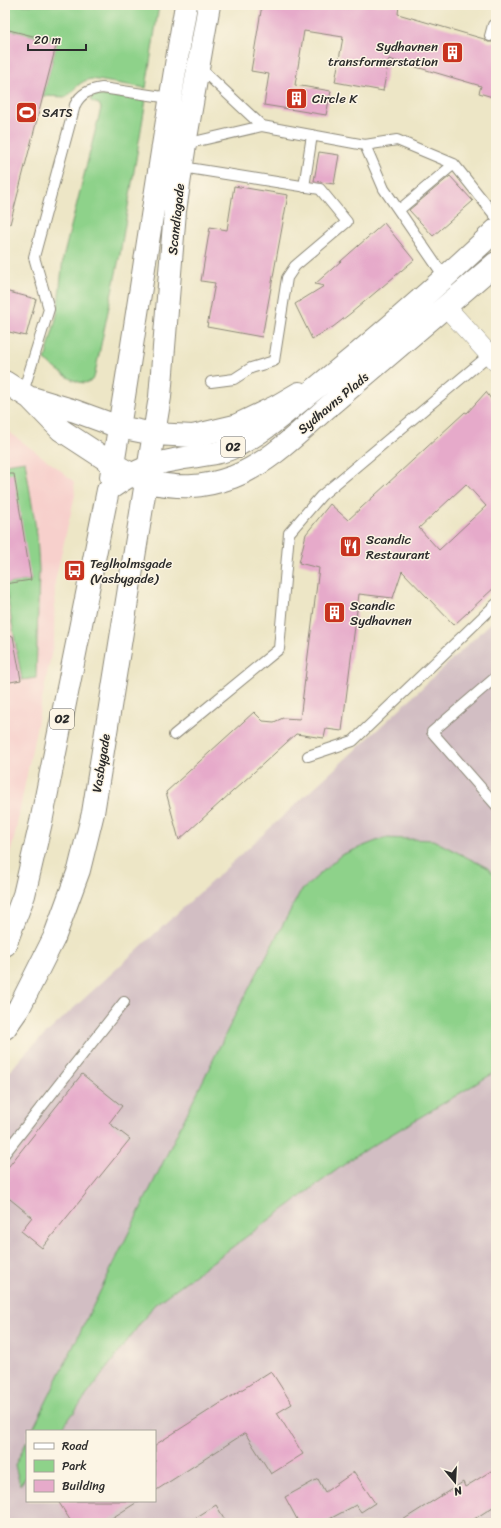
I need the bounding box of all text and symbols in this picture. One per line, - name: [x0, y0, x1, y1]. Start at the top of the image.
- scale bar: [28, 26, 86, 52]
- text: 20 m: [34, 29, 61, 51]
- place label: Sydhavnen transformerstation: [328, 35, 438, 73]
- building icon: Sydhavnen transformerstation: [440, 40, 466, 66]
- building icon: Circle K: [284, 85, 310, 111]
- place label: Circle K: [312, 87, 358, 110]
- sports icon: SATS: [13, 99, 39, 125]
- place label: SATS: [42, 101, 73, 124]
- street label: Scandiagade: [161, 182, 191, 256]
- street label: Sydhavns Plads: [292, 366, 374, 440]
- road number: O2: [221, 437, 245, 457]
- place label: Scandic Restaurant: [366, 528, 431, 566]
- restaurant icon: Scandic Restaurant: [337, 533, 363, 559]
- place label: Teglholmsgade (Vasbygade): [90, 552, 172, 590]
- bus stop icon: Teglholmsgade (Vasbygade): [62, 557, 88, 583]
- place label: Scandic Sydhavnen: [350, 594, 412, 632]
- building icon: Scandic Sydhavnen: [322, 599, 348, 625]
- road number: O2: [50, 709, 74, 729]
- street label: Vasbygade: [85, 732, 117, 794]
- legend: [26, 1430, 156, 1502]
- text: Road: [62, 1435, 89, 1457]
- text: Park: [62, 1455, 87, 1477]
- north arrow: [435, 1462, 475, 1502]
- text: Building: [62, 1475, 105, 1497]
- text: N: [451, 1481, 465, 1501]

